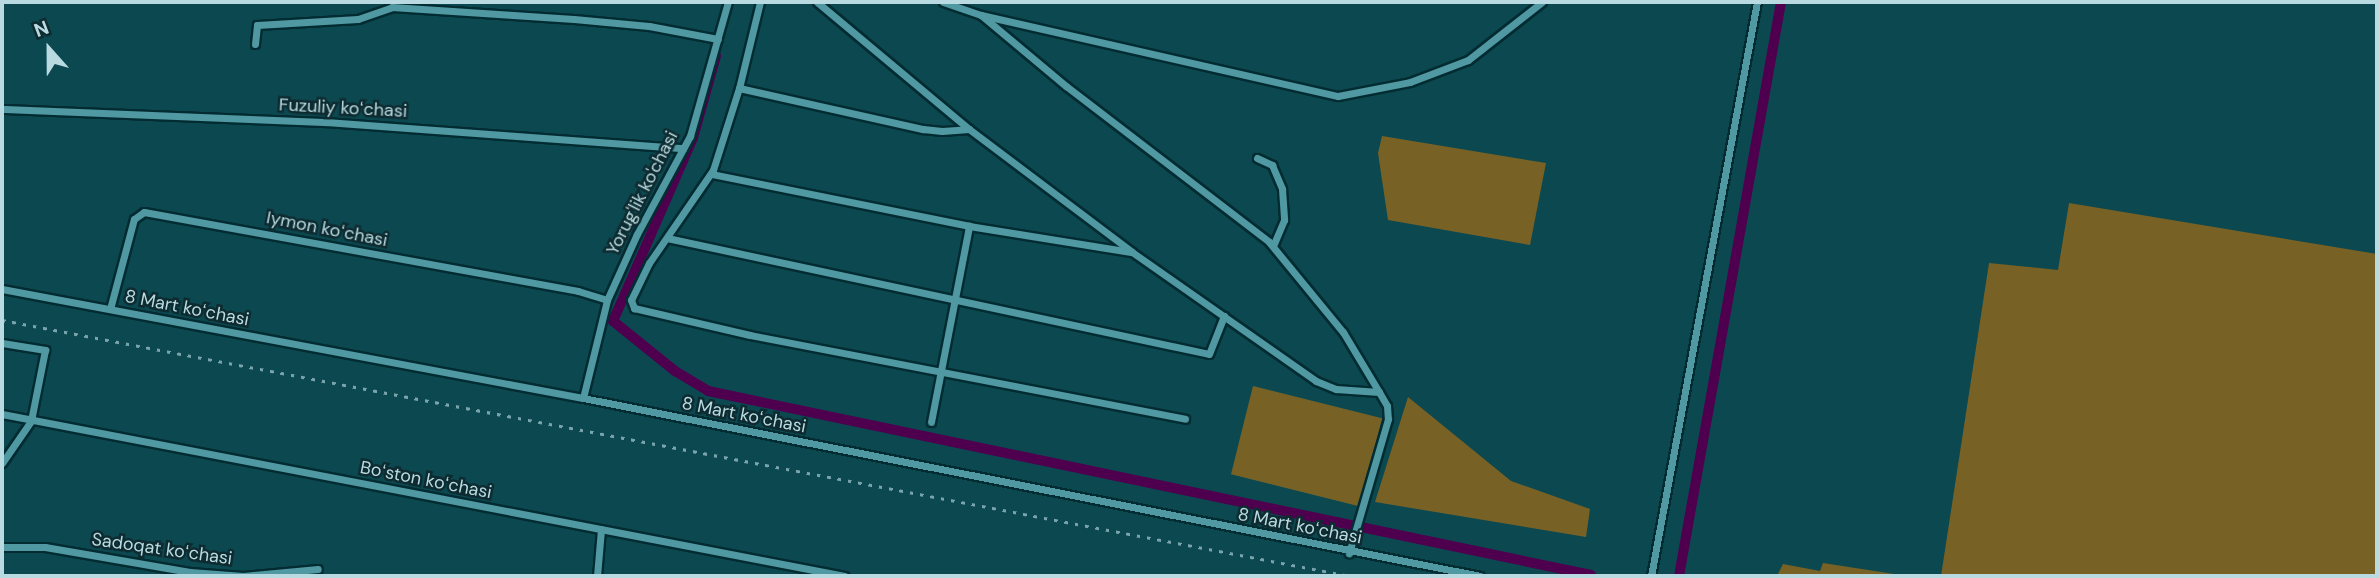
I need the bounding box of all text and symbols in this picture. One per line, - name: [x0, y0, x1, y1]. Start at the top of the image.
- north arrow: [14, 14, 84, 84]
- text: N: [30, 15, 52, 43]
- street label: Fuzuliy koʻchasi: [278, 94, 408, 122]
- street label: Yorug'lik ko'chasi: [602, 128, 682, 258]
- street label: Iymon koʻchasi: [265, 207, 389, 251]
- street label: 8 Mart koʻchasi: [123, 285, 251, 331]
- street label: 8 Mart koʻchasi: [680, 392, 808, 438]
- street label: Boʻston koʻchasi: [358, 457, 494, 503]
- street label: 8 Mart koʻchasi: [1236, 503, 1364, 549]
- street label: Sadoqat koʻchasi: [90, 528, 234, 570]

